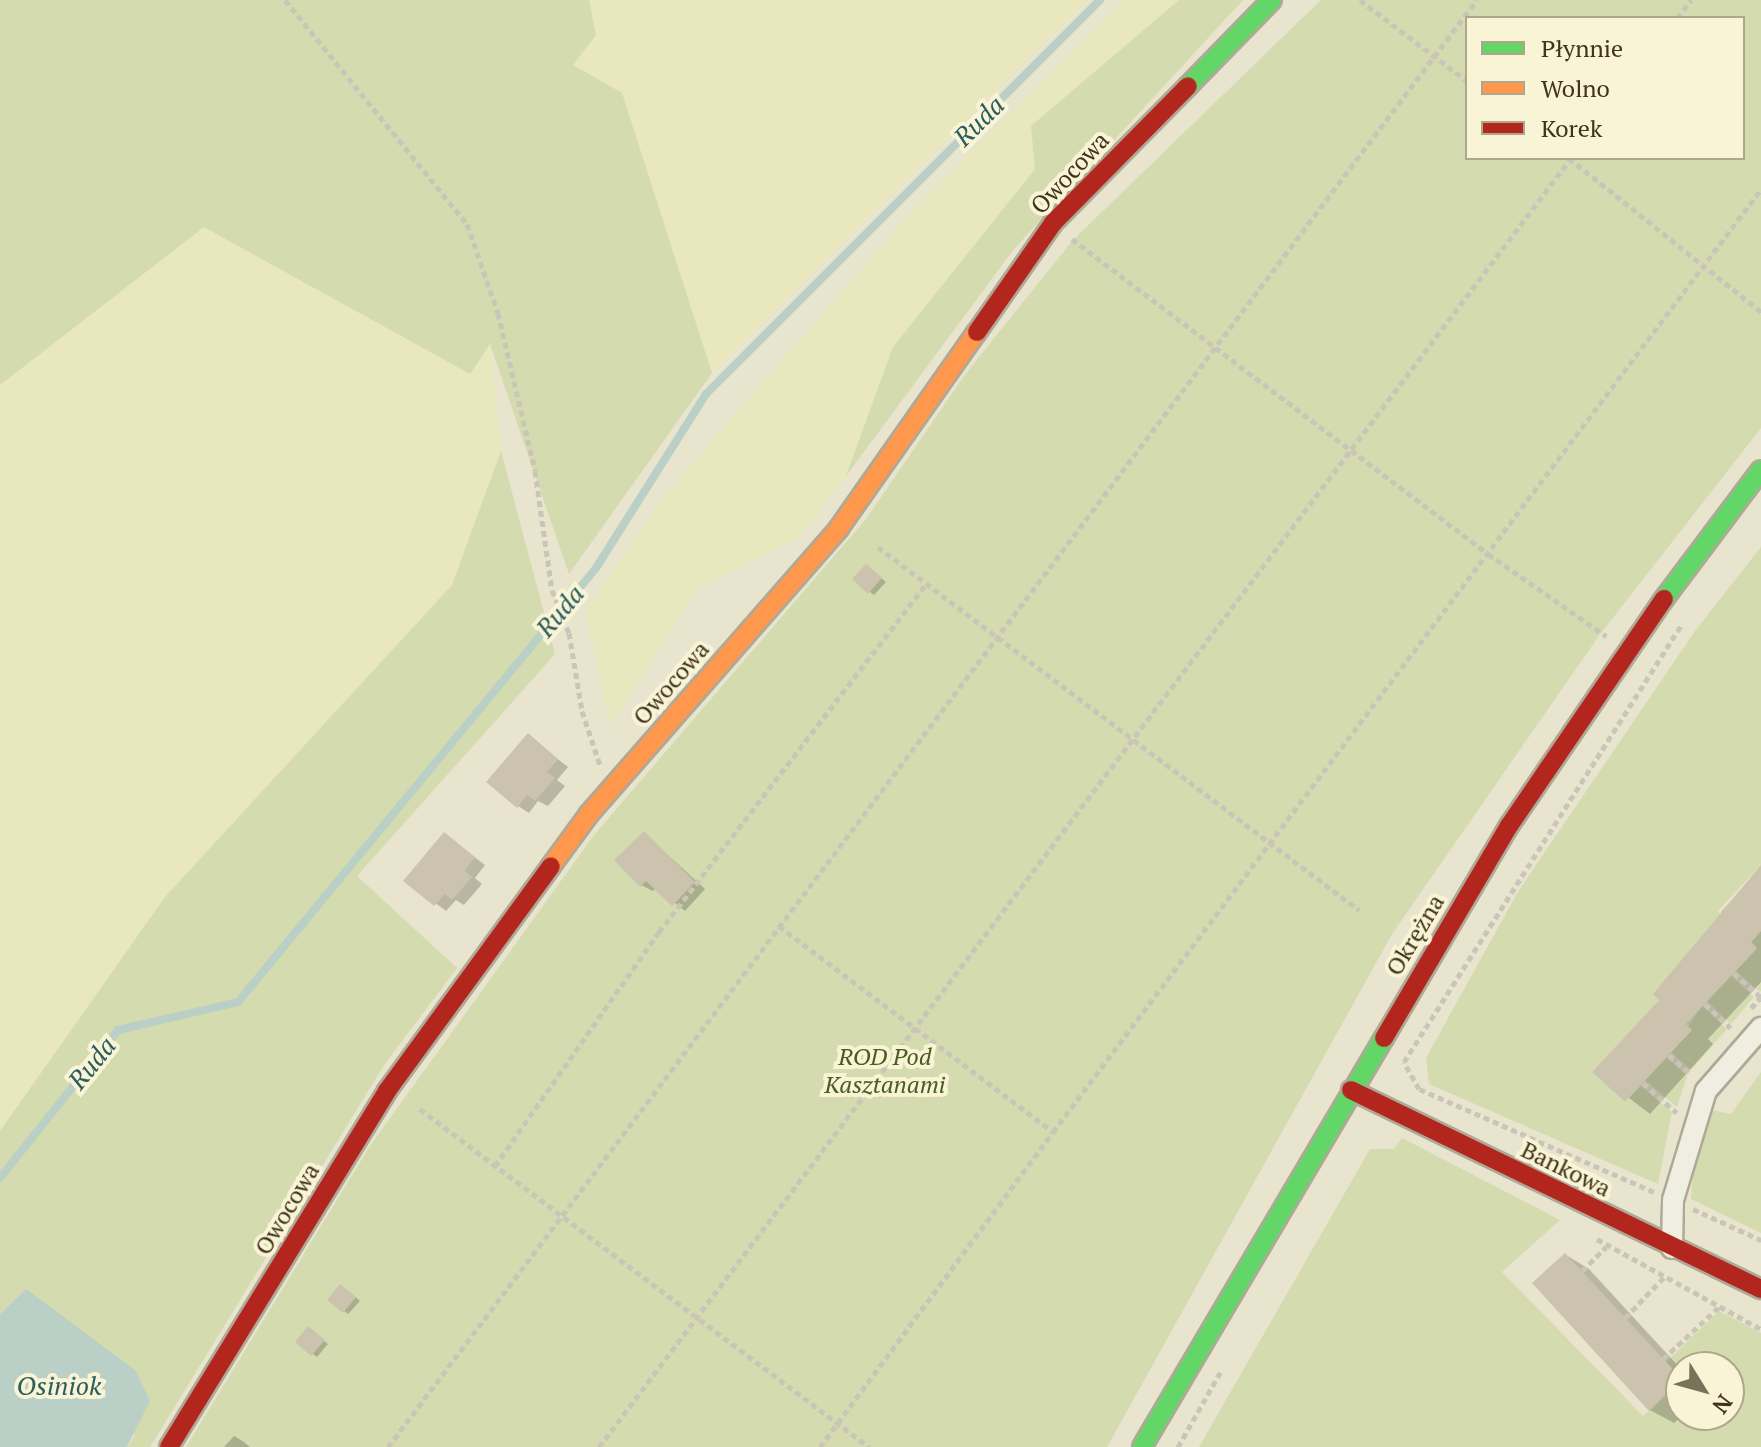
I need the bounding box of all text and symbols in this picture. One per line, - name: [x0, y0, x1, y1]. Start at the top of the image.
- legend: [1465, 16, 1745, 160]
- text: Płynnie: [1541, 32, 1623, 64]
- text: Wolno: [1541, 72, 1610, 104]
- water label: Ruda: [947, 89, 1011, 153]
- text: Korek: [1541, 112, 1602, 144]
- street label: Owocowa: [1025, 126, 1115, 220]
- water label: Ruda: [529, 579, 591, 643]
- street label: Owocowa: [627, 635, 715, 731]
- street label: Okrężna: [1380, 889, 1450, 981]
- water label: Ruda: [62, 1031, 122, 1095]
- park label: ROD Pod Kasztanami: [824, 1043, 946, 1099]
- street label: Bankowa: [1517, 1135, 1615, 1203]
- street label: Owocowa: [249, 1158, 325, 1260]
- north arrow: [1665, 1351, 1745, 1431]
- water label: Osiniok: [17, 1370, 101, 1402]
- text: N: [1706, 1389, 1740, 1420]

